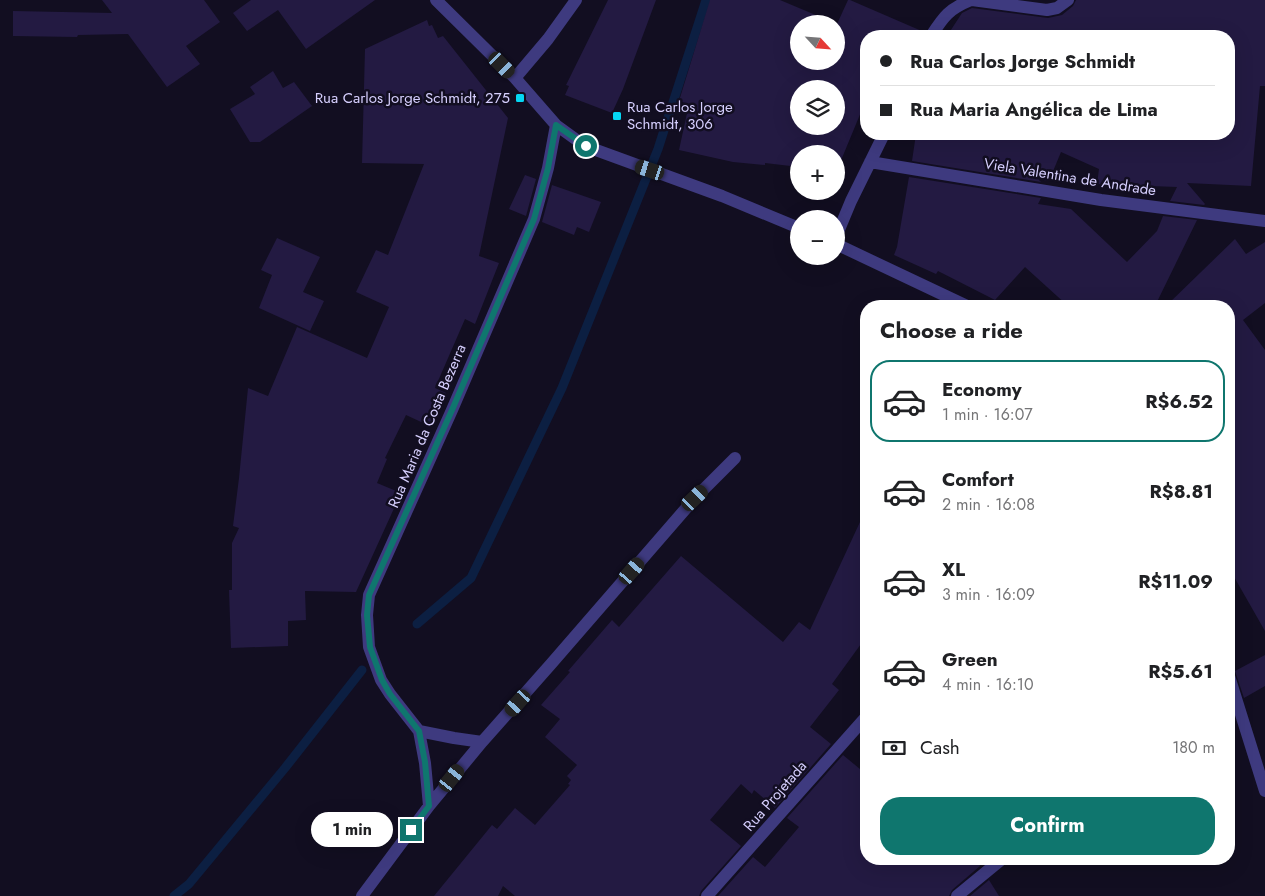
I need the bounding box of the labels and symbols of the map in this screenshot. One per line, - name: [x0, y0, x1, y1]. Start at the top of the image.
- north arrow: [790, 15, 845, 70]
- car: [486, 49, 517, 81]
- place label: Rua Carlos Jorge Schmidt, 275: [315, 87, 510, 109]
- marker: Rua Carlos Jorge Schmidt, 275: [514, 92, 526, 104]
- place label: Rua Carlos Jorge Schmidt, 306: [627, 96, 733, 135]
- marker: Rua Carlos Jorge Schmidt, 306: [611, 110, 623, 122]
- route start: [575, 135, 597, 157]
- street label: Viela Valentina de Andrade: [982, 153, 1158, 202]
- car: [633, 158, 666, 182]
- street label: Rua Maria da Costa Bezerra: [382, 341, 472, 511]
- car: [678, 482, 711, 514]
- car: [616, 555, 647, 587]
- car: [502, 687, 533, 719]
- street label: Rua Projetada: [738, 756, 812, 836]
- car: [436, 762, 467, 794]
- callout: 1 min: [311, 812, 394, 848]
- route end: [400, 819, 422, 841]

